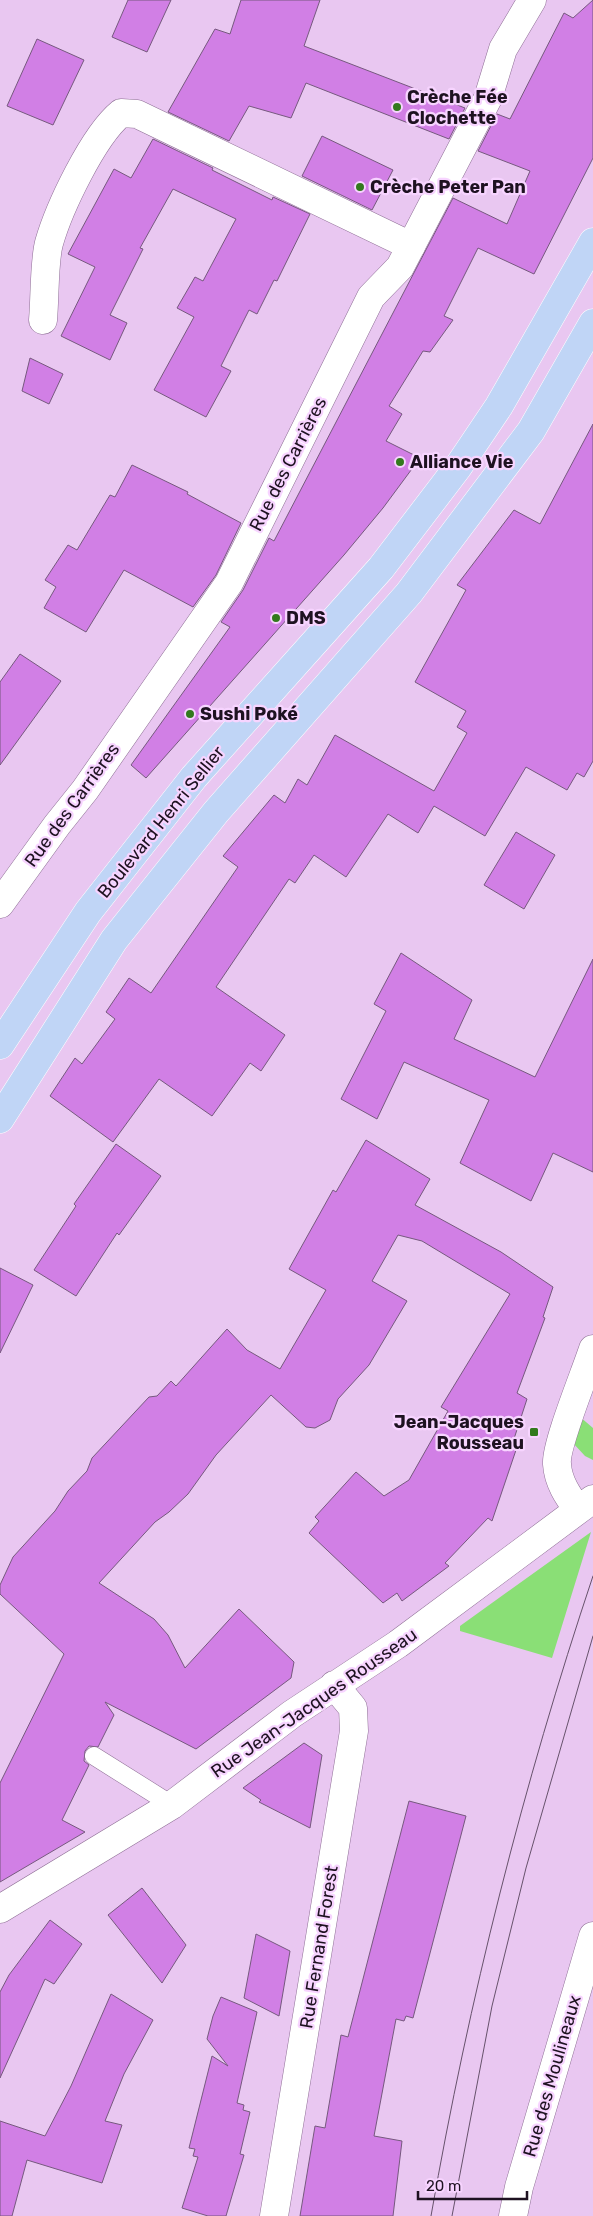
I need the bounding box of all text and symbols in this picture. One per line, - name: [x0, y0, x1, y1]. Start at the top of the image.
- place label: Crèche Fée Clochette: [407, 86, 508, 129]
- marker: Crèche Fée Clochette: [391, 101, 403, 113]
- place label: Crèche Peter Pan: [370, 176, 526, 198]
- marker: Crèche Peter Pan: [354, 181, 366, 193]
- street label: Rue des Carrières: [245, 393, 331, 535]
- place label: Alliance Vie: [410, 451, 514, 473]
- marker: Alliance Vie: [394, 456, 406, 468]
- place label: DMS: [286, 607, 326, 629]
- marker: DMS: [270, 612, 282, 624]
- place label: Sushi Poké: [200, 703, 298, 725]
- marker: Sushi Poké: [184, 708, 196, 720]
- street label: Rue des Carrières: [20, 739, 124, 871]
- street label: Boulevard Henri Sellier: [93, 741, 229, 903]
- place label: Jean-Jacques Rousseau: [394, 1411, 524, 1454]
- marker: Jean-Jacques Rousseau: [528, 1426, 540, 1438]
- street label: Rue Jean-Jacques Rousseau: [207, 1623, 421, 1783]
- street label: Rue Fernand Forest: [295, 1864, 343, 2030]
- street label: Rue des Moulineaux: [518, 1992, 586, 2159]
- scale bar: [418, 2168, 527, 2200]
- text: 20 m: [426, 2177, 461, 2195]

